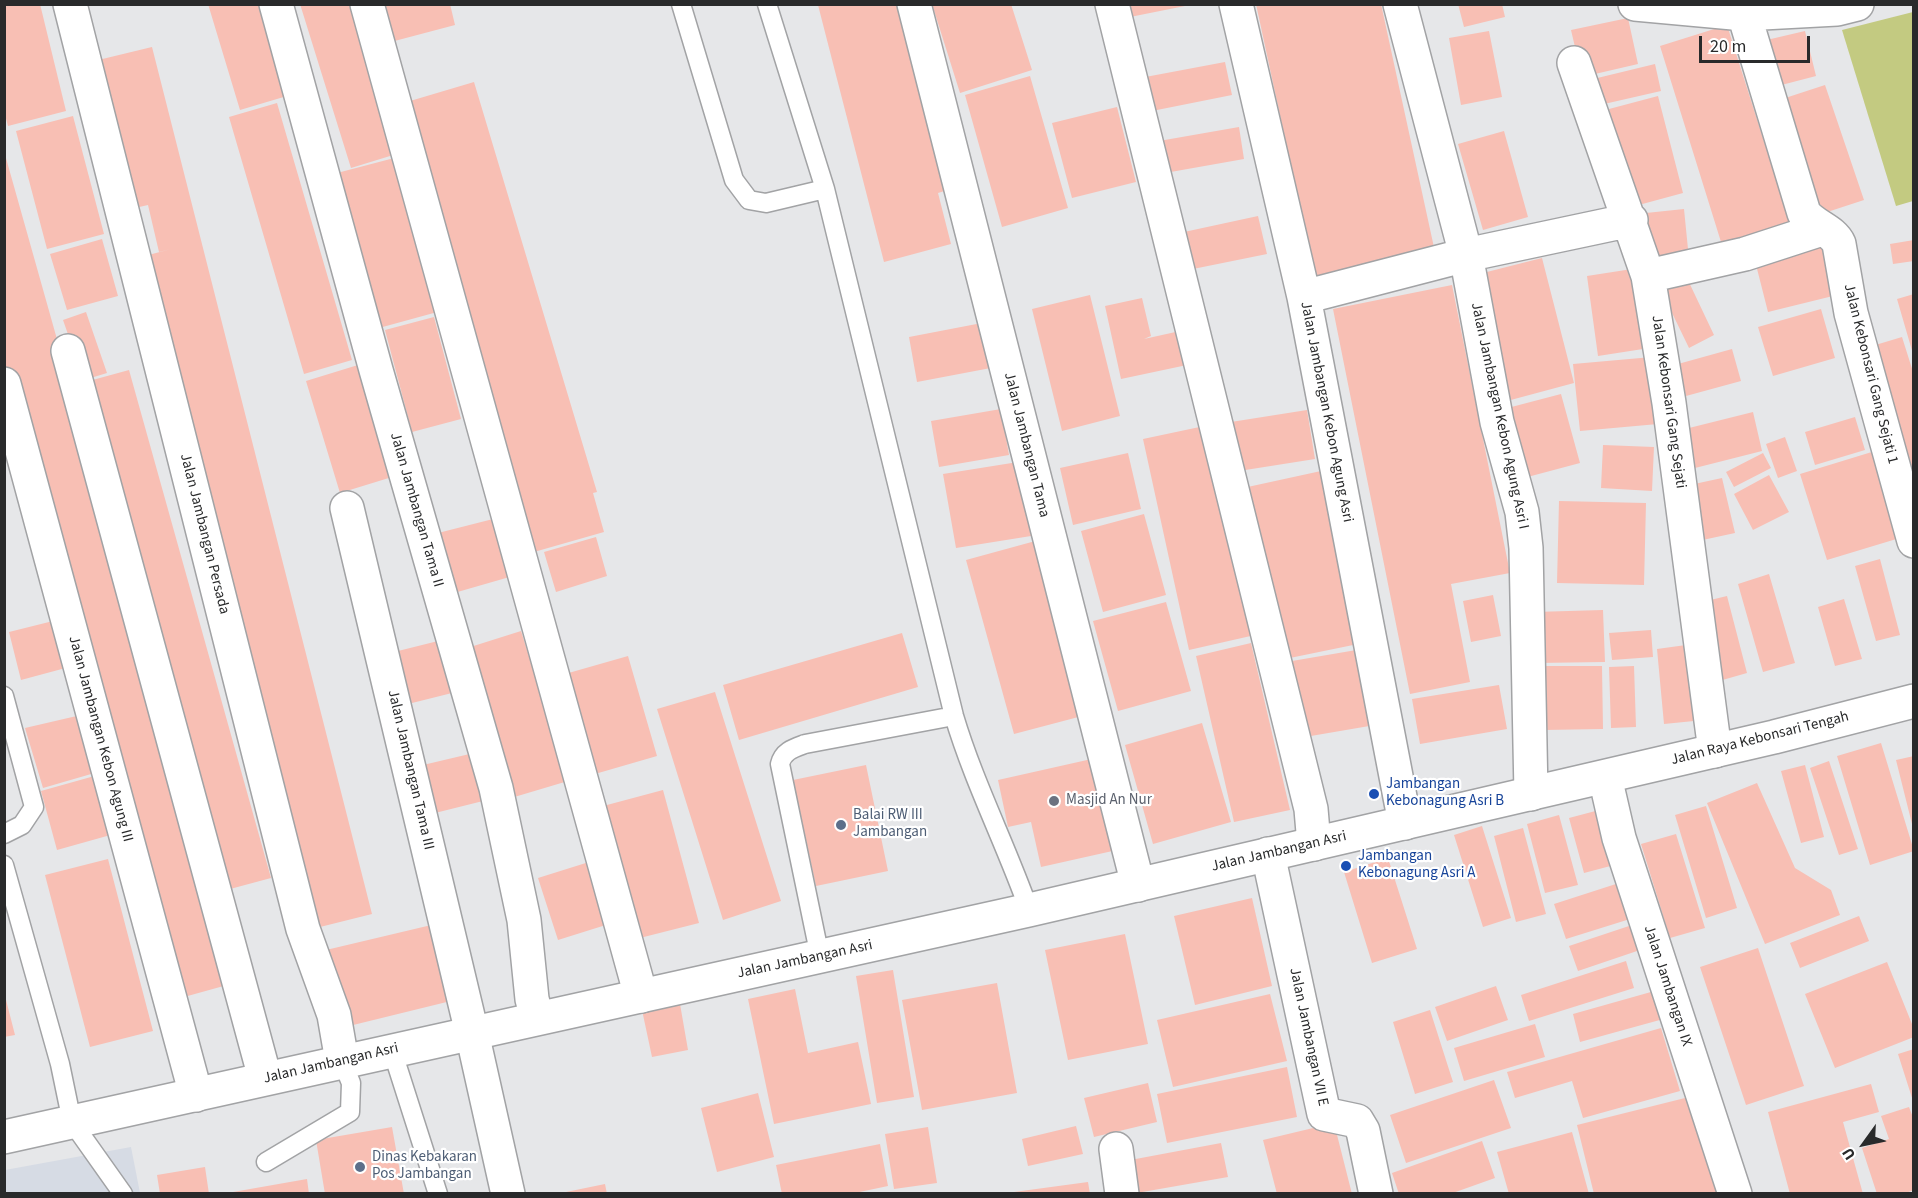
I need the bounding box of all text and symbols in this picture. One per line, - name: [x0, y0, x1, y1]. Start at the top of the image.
- scale bar: [1702, 24, 1813, 62]
- text: 20 m: [1710, 34, 1746, 59]
- street label: Jalan Kebonsari Gang Sejati 1: [1839, 282, 1901, 466]
- street label: Jalan Jambangan Kebon Agung Asri: [1296, 300, 1356, 524]
- street label: Jalan Jambangan Kebon Agung Asri I: [1466, 301, 1532, 531]
- street label: Jalan Kebonsari Gang Sejati: [1647, 314, 1689, 490]
- street label: Jalan Jambangan Tama: [999, 371, 1053, 519]
- street label: Jalan Jambangan Tama II: [385, 431, 447, 589]
- street label: Jalan Jambangan Persada: [175, 452, 233, 616]
- street label: Jalan Jambangan Kebon Agung III: [64, 634, 136, 844]
- street label: Jalan Jambangan Tama III: [383, 688, 437, 852]
- street label: Jalan Raya Kebonsari Tengah: [1669, 708, 1851, 770]
- place label: Jambangan Kebonagung Asri B: [1386, 776, 1504, 811]
- marker: Jambangan Kebonagung Asri B: [1367, 787, 1381, 801]
- place label: Masjid An Nur: [1066, 792, 1152, 810]
- marker: Masjid An Nur: [1047, 794, 1061, 808]
- place label: Balai RW III Jambangan: [853, 807, 927, 842]
- marker: Balai RW III Jambangan: [834, 818, 848, 832]
- street label: Jalan Jambangan Asri: [1210, 828, 1348, 876]
- place label: Jambangan Kebonagung Asri A: [1358, 848, 1475, 883]
- marker: Jambangan Kebonagung Asri A: [1339, 859, 1353, 873]
- street label: Jalan Jambangan IX: [1639, 923, 1695, 1049]
- street label: Jalan Jambangan Asri: [736, 937, 874, 983]
- street label: Jalan Jambangan VII E: [1285, 966, 1331, 1108]
- street label: Jalan Jambangan Asri: [262, 1040, 400, 1088]
- north arrow: [1834, 1114, 1894, 1174]
- text: U: [1837, 1143, 1861, 1164]
- place label: Dinas Kebakaran Pos Jambangan: [372, 1149, 477, 1184]
- marker: Dinas Kebakaran Pos Jambangan: [353, 1160, 367, 1174]

